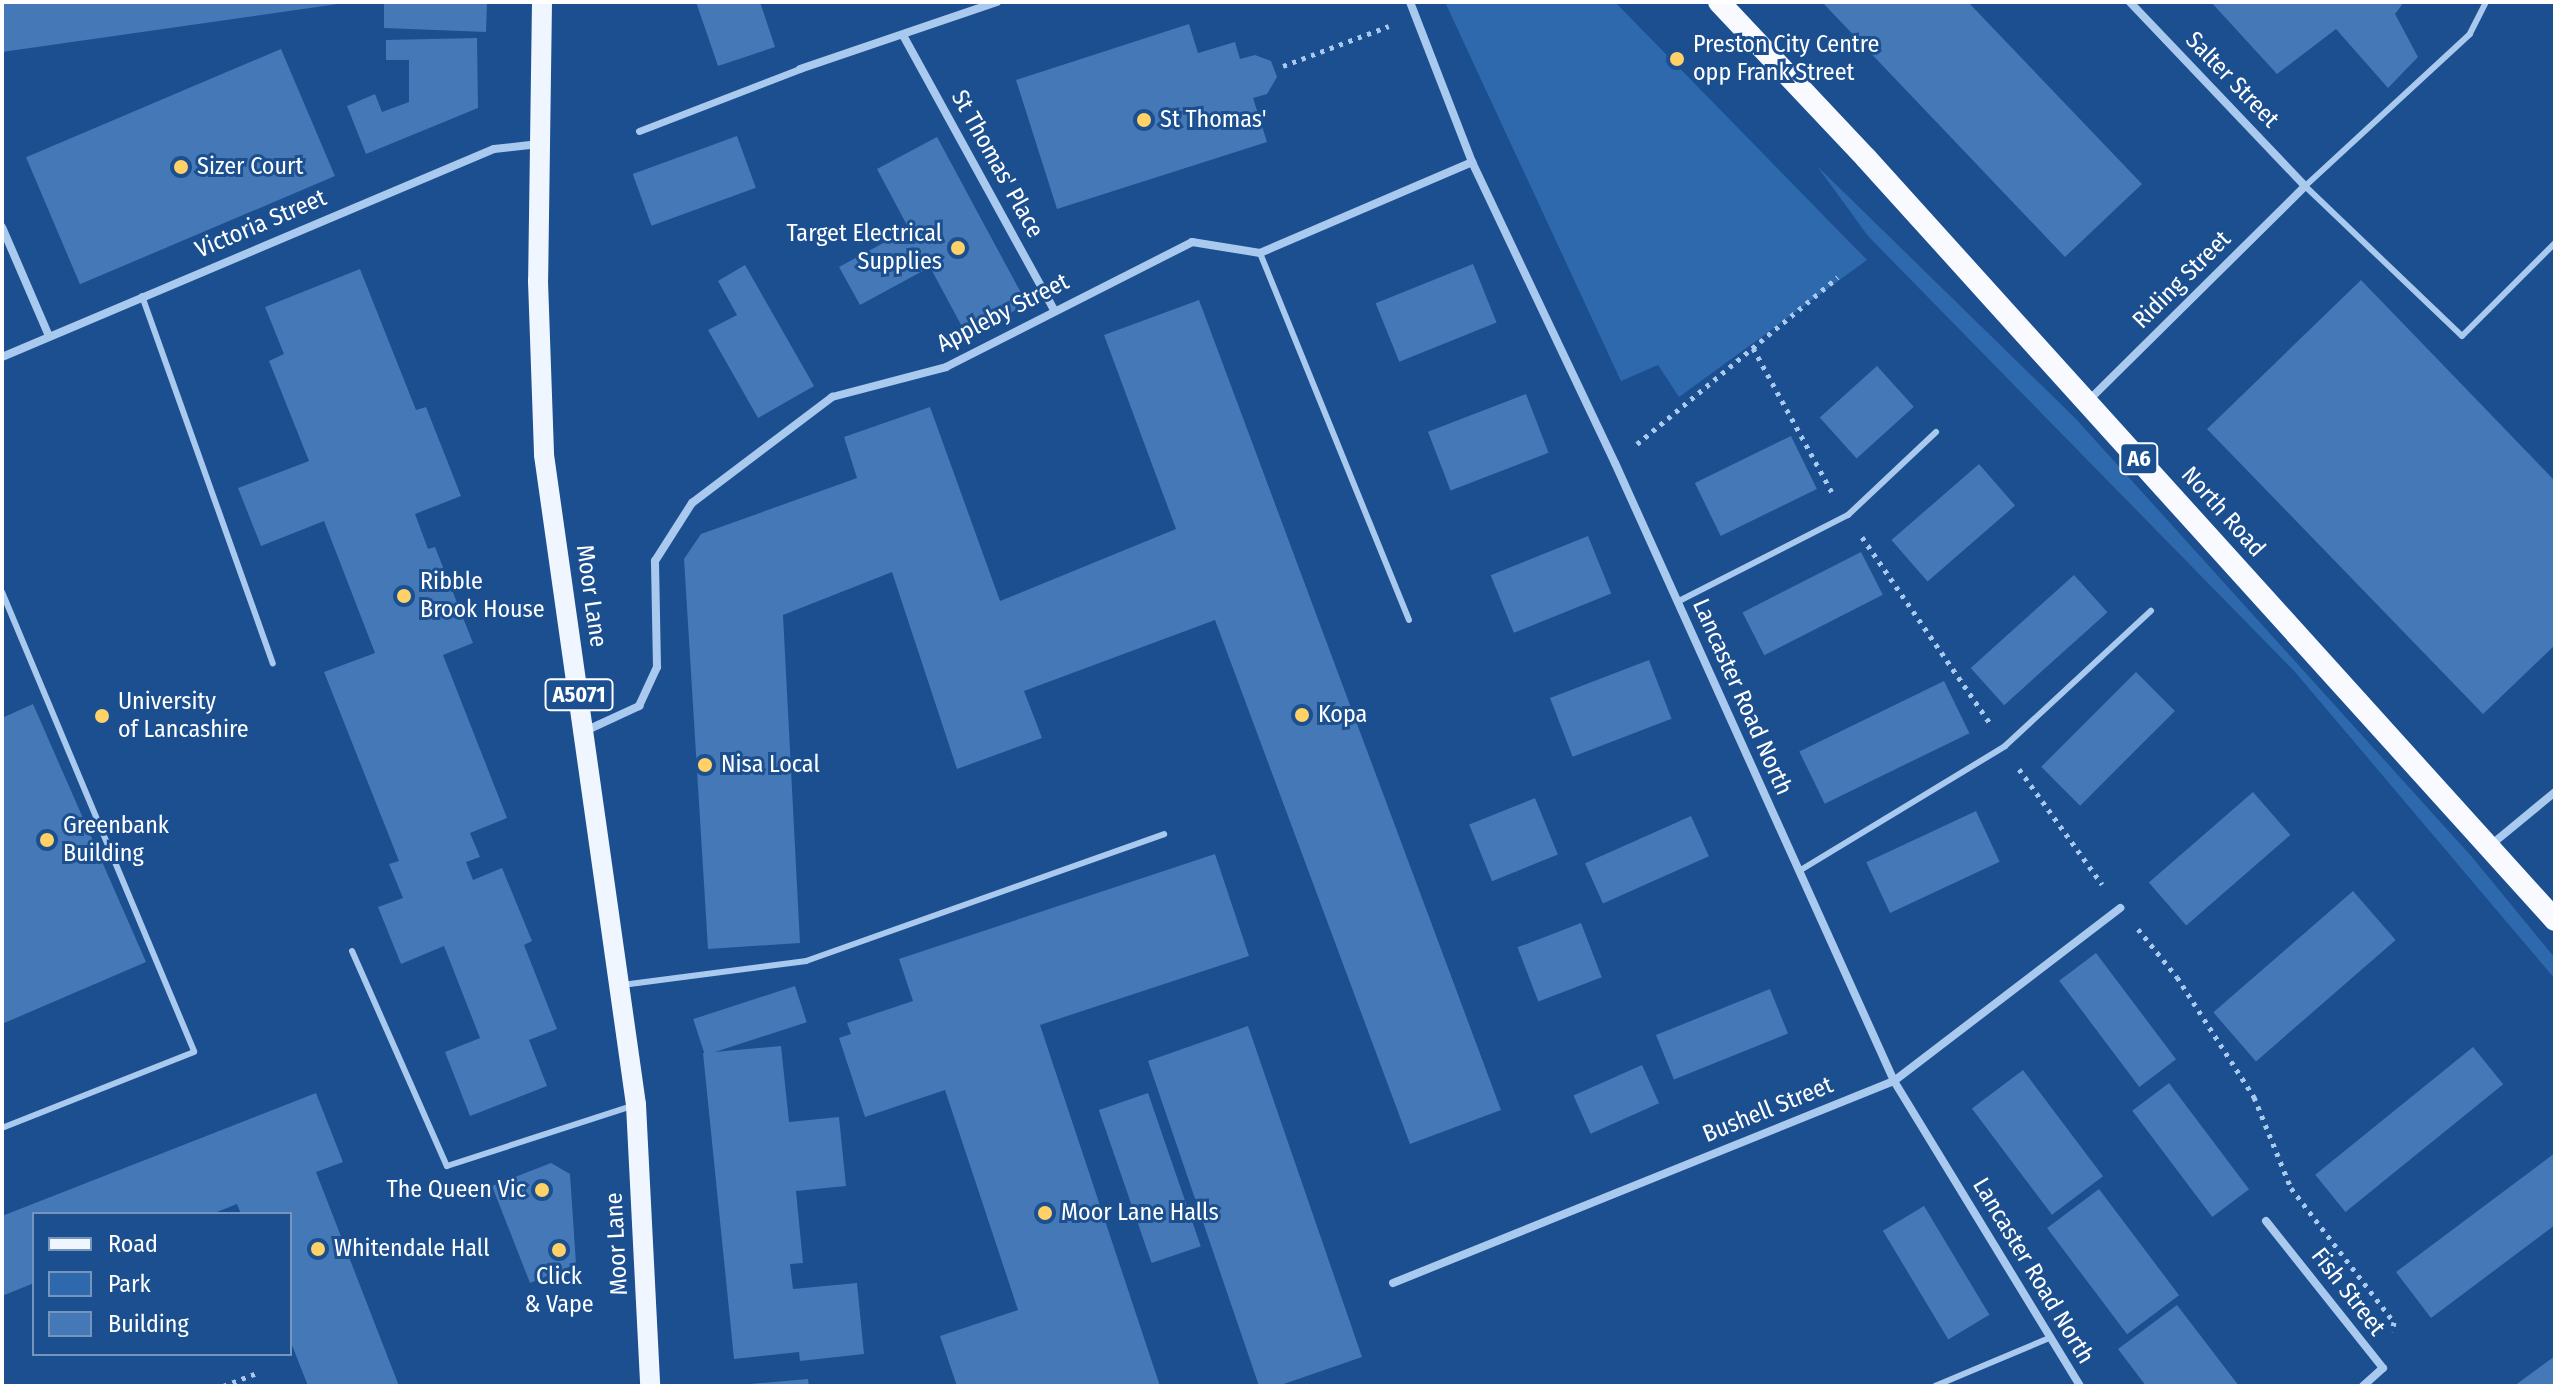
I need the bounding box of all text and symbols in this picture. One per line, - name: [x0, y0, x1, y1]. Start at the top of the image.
- street label: Salter Street: [2179, 26, 2285, 134]
- place label: Preston City Centre opp Frank Street: [1693, 31, 1879, 87]
- marker: Preston City Centre opp Frank Street: [1668, 50, 1686, 68]
- street label: St Thomas' Place: [945, 85, 1049, 243]
- place label: St Thomas': [1160, 106, 1267, 134]
- marker: St Thomas': [1135, 111, 1153, 129]
- place label: Sizer Court: [197, 153, 303, 181]
- marker: Sizer Court: [172, 158, 190, 176]
- street label: Victoria Street: [191, 183, 331, 265]
- place label: Target Electrical Supplies: [786, 220, 942, 276]
- street label: Riding Street: [2127, 225, 2237, 335]
- marker: Target Electrical Supplies: [949, 239, 967, 257]
- street label: Appleby Street: [932, 267, 1074, 359]
- road number: A6: [2119, 441, 2159, 477]
- street label: North Road: [2175, 461, 2271, 563]
- street label: Moor Lane: [570, 543, 612, 649]
- place label: Ribble Brook House: [420, 568, 545, 624]
- marker: Ribble Brook House: [395, 587, 413, 605]
- street label: Lancaster Road North: [1686, 595, 1798, 799]
- road number: A5071: [543, 677, 615, 713]
- place label: University of Lancashire: [118, 688, 249, 744]
- place label: Kopa: [1318, 701, 1367, 729]
- marker: Kopa: [1293, 706, 1311, 724]
- marker: University of Lancashire: [93, 707, 111, 725]
- place label: Nisa Local: [721, 751, 820, 779]
- marker: Nisa Local: [696, 756, 714, 774]
- place label: Greenbank Building: [63, 812, 169, 868]
- marker: Greenbank Building: [38, 831, 56, 849]
- street label: Bushell Street: [1699, 1071, 1837, 1149]
- street label: Lancaster Road North: [1966, 1173, 2100, 1369]
- place label: The Queen Vic: [387, 1176, 526, 1204]
- marker: The Queen Vic: [533, 1181, 551, 1199]
- street label: Moor Lane: [600, 1192, 634, 1296]
- place label: Moor Lane Halls: [1061, 1199, 1219, 1227]
- marker: Moor Lane Halls: [1036, 1204, 1054, 1222]
- legend: [32, 1212, 292, 1356]
- text: Road: [108, 1230, 158, 1258]
- place label: Whitendale Hall: [334, 1235, 489, 1263]
- marker: Whitendale Hall: [309, 1240, 327, 1258]
- marker: Click & Vape: [550, 1241, 568, 1259]
- street label: Fish Street: [2305, 1242, 2391, 1342]
- place label: Click & Vape: [524, 1263, 594, 1319]
- text: Park: [108, 1270, 151, 1298]
- text: Building: [108, 1310, 189, 1338]

